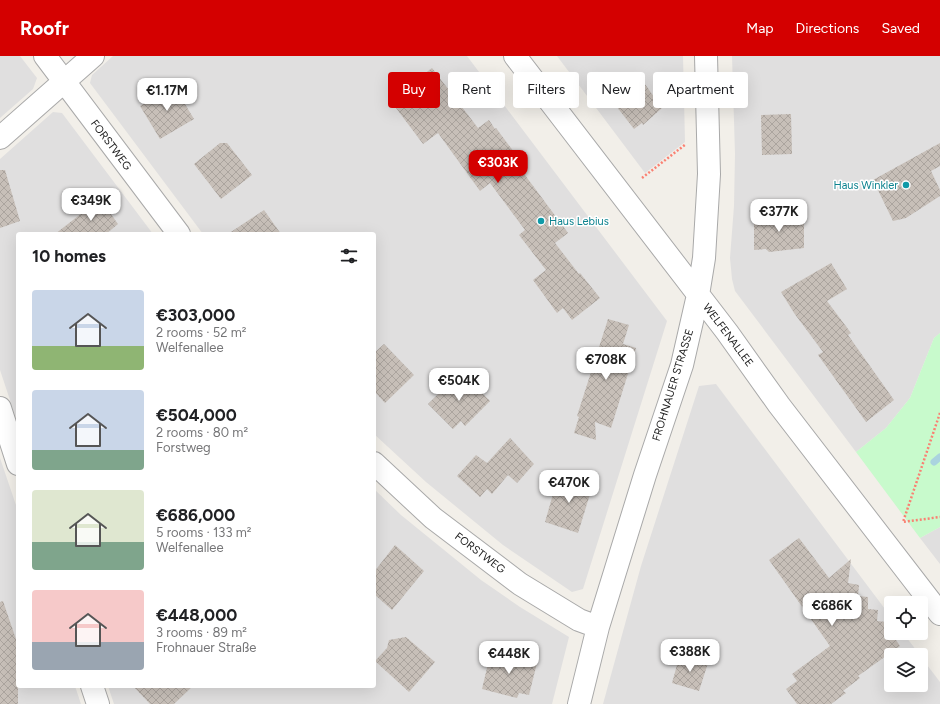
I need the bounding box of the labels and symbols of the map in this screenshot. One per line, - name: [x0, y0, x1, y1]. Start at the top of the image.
- pin: €1.17M: [134, 78, 200, 112]
- street label: FORSTWEG: [88, 117, 134, 173]
- pin: €303K: [470, 150, 526, 184]
- place label: Haus Winkler: [833, 179, 898, 192]
- marker: Haus Winkler: [901, 180, 911, 190]
- pin: €349K: [63, 188, 119, 222]
- pin: €377K: [751, 199, 807, 233]
- place label: Haus Lebius: [549, 215, 609, 228]
- marker: Haus Lebius: [536, 216, 546, 226]
- street label: WELFENALLEE: [700, 301, 756, 369]
- street label: FROHNAUER STRASSE: [650, 327, 696, 443]
- pin: €708K: [578, 347, 634, 381]
- pin: €504K: [431, 368, 487, 402]
- pin: €470K: [541, 470, 597, 504]
- street label: FORSTWEG: [452, 530, 508, 576]
- pin: €686K: [804, 593, 860, 627]
- pin: €388K: [662, 639, 718, 673]
- pin: €448K: [481, 641, 537, 675]

